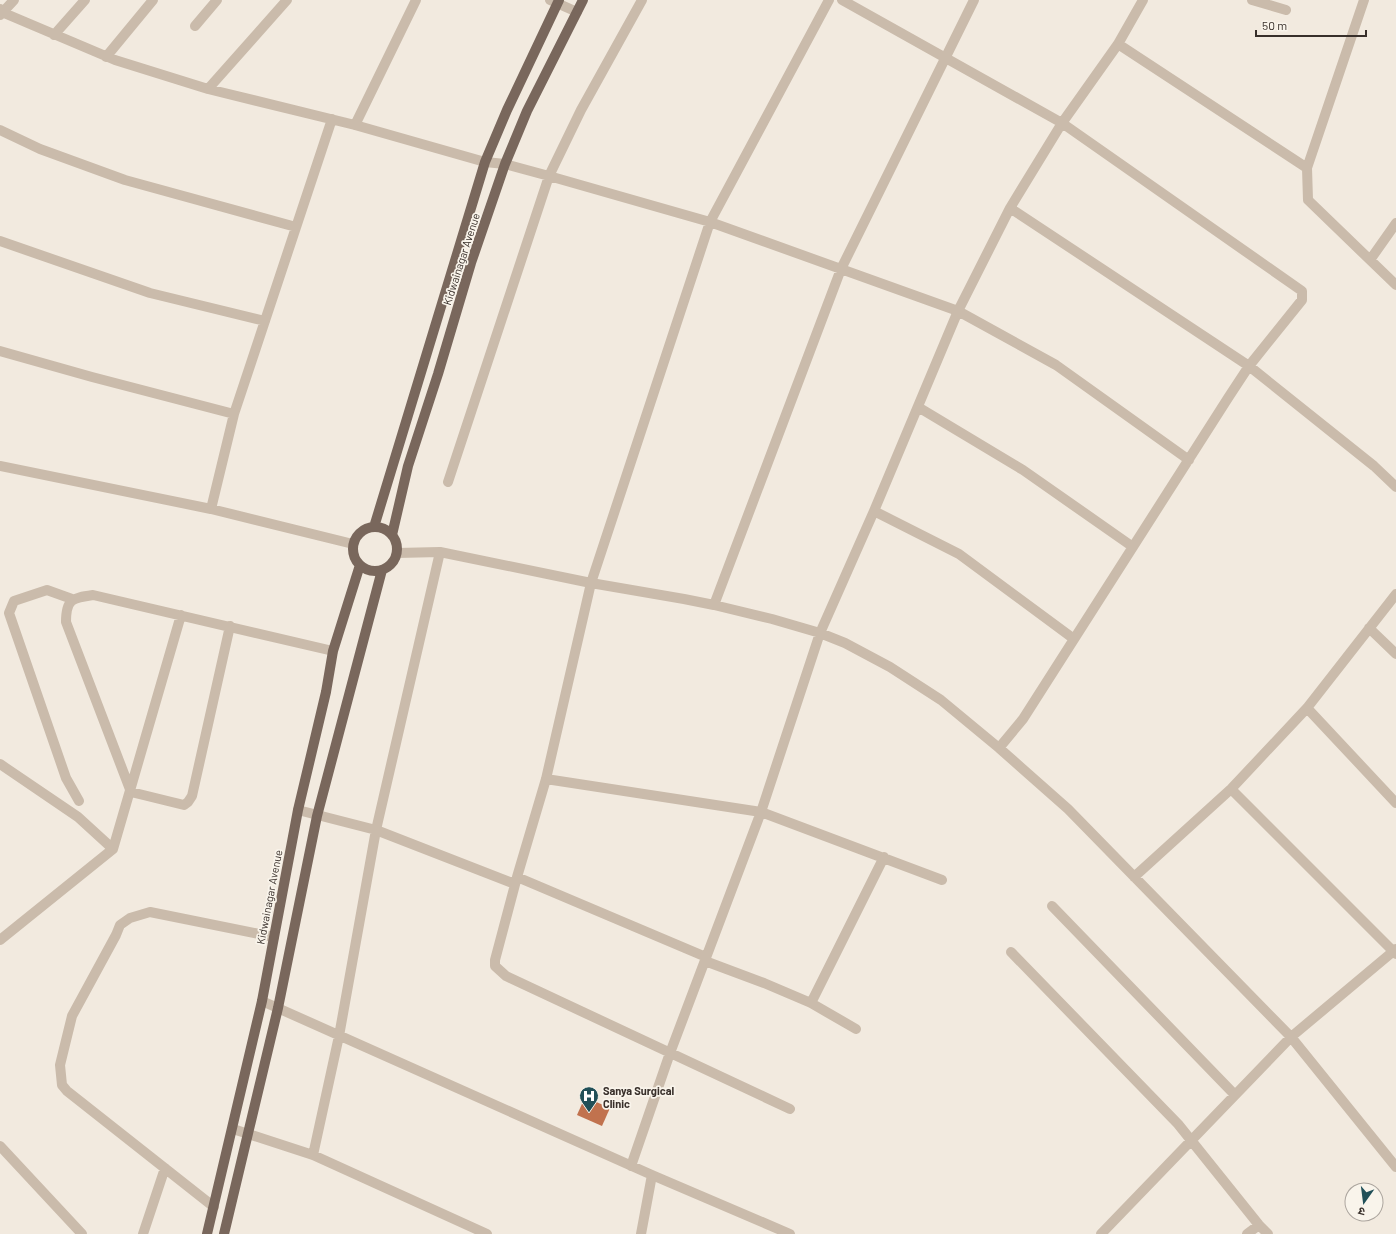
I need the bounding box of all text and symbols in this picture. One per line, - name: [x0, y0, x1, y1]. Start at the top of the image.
- scale bar: [1256, 12, 1366, 38]
- text: 50 m: [1262, 18, 1287, 32]
- street label: Kidwainagar Avenue: [440, 211, 482, 307]
- street label: Kidwainagar Avenue: [253, 849, 285, 945]
- place label: Sanya Surgical Clinic: [603, 1084, 674, 1110]
- hospital icon: Sanya Surgical Clinic: [578, 1085, 600, 1113]
- north arrow: [1344, 1182, 1384, 1222]
- text: उ: [1356, 1205, 1366, 1219]

